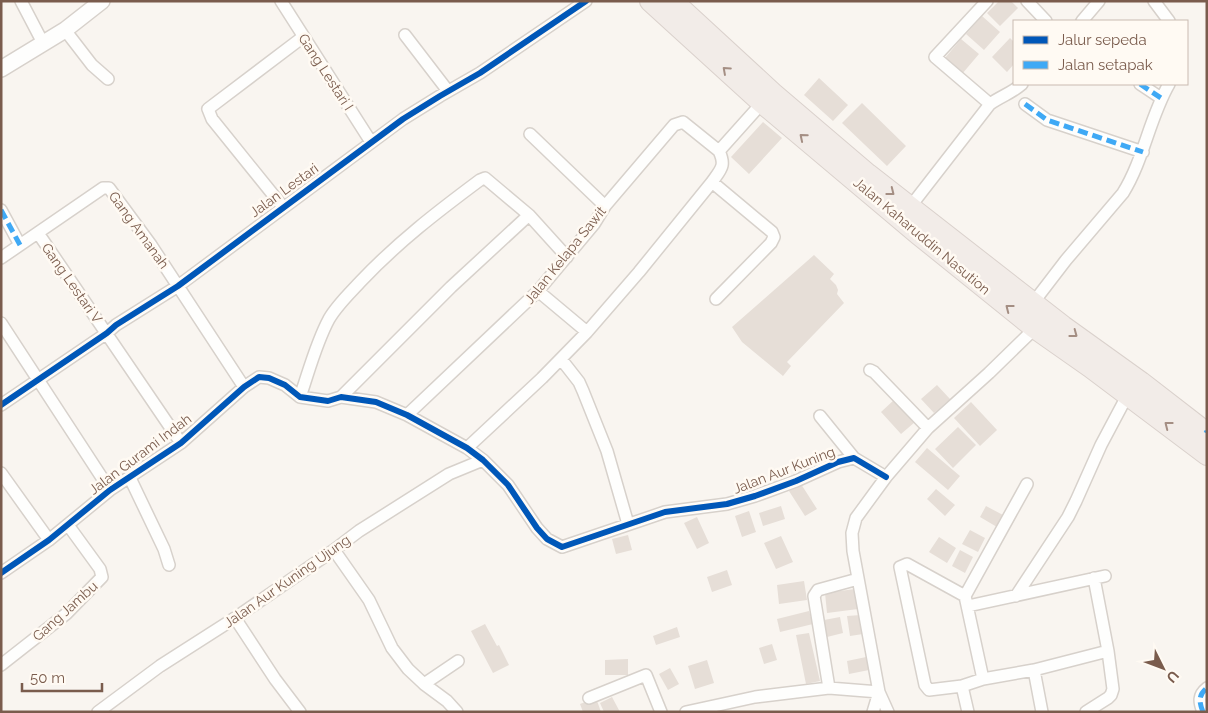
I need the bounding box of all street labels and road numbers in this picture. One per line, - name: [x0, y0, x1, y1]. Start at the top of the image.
- street label: Gang Lestari I: [295, 31, 357, 113]
- street label: Jalan Lestari: [247, 160, 321, 220]
- street label: Jalan Kaharuddin Nasution: [851, 174, 993, 298]
- street label: Gang Amanah: [106, 188, 172, 272]
- street label: Jalan Kelapa Sawit: [521, 203, 609, 307]
- street label: Gang Lestari V: [39, 240, 106, 326]
- street label: Jalan Gurami Indah: [86, 410, 194, 498]
- street label: Jalan Aur Kuning: [731, 443, 837, 497]
- street label: Jalan Aur Kuning Ujung: [221, 531, 353, 631]
- street label: Gang Jambu: [29, 578, 101, 644]

